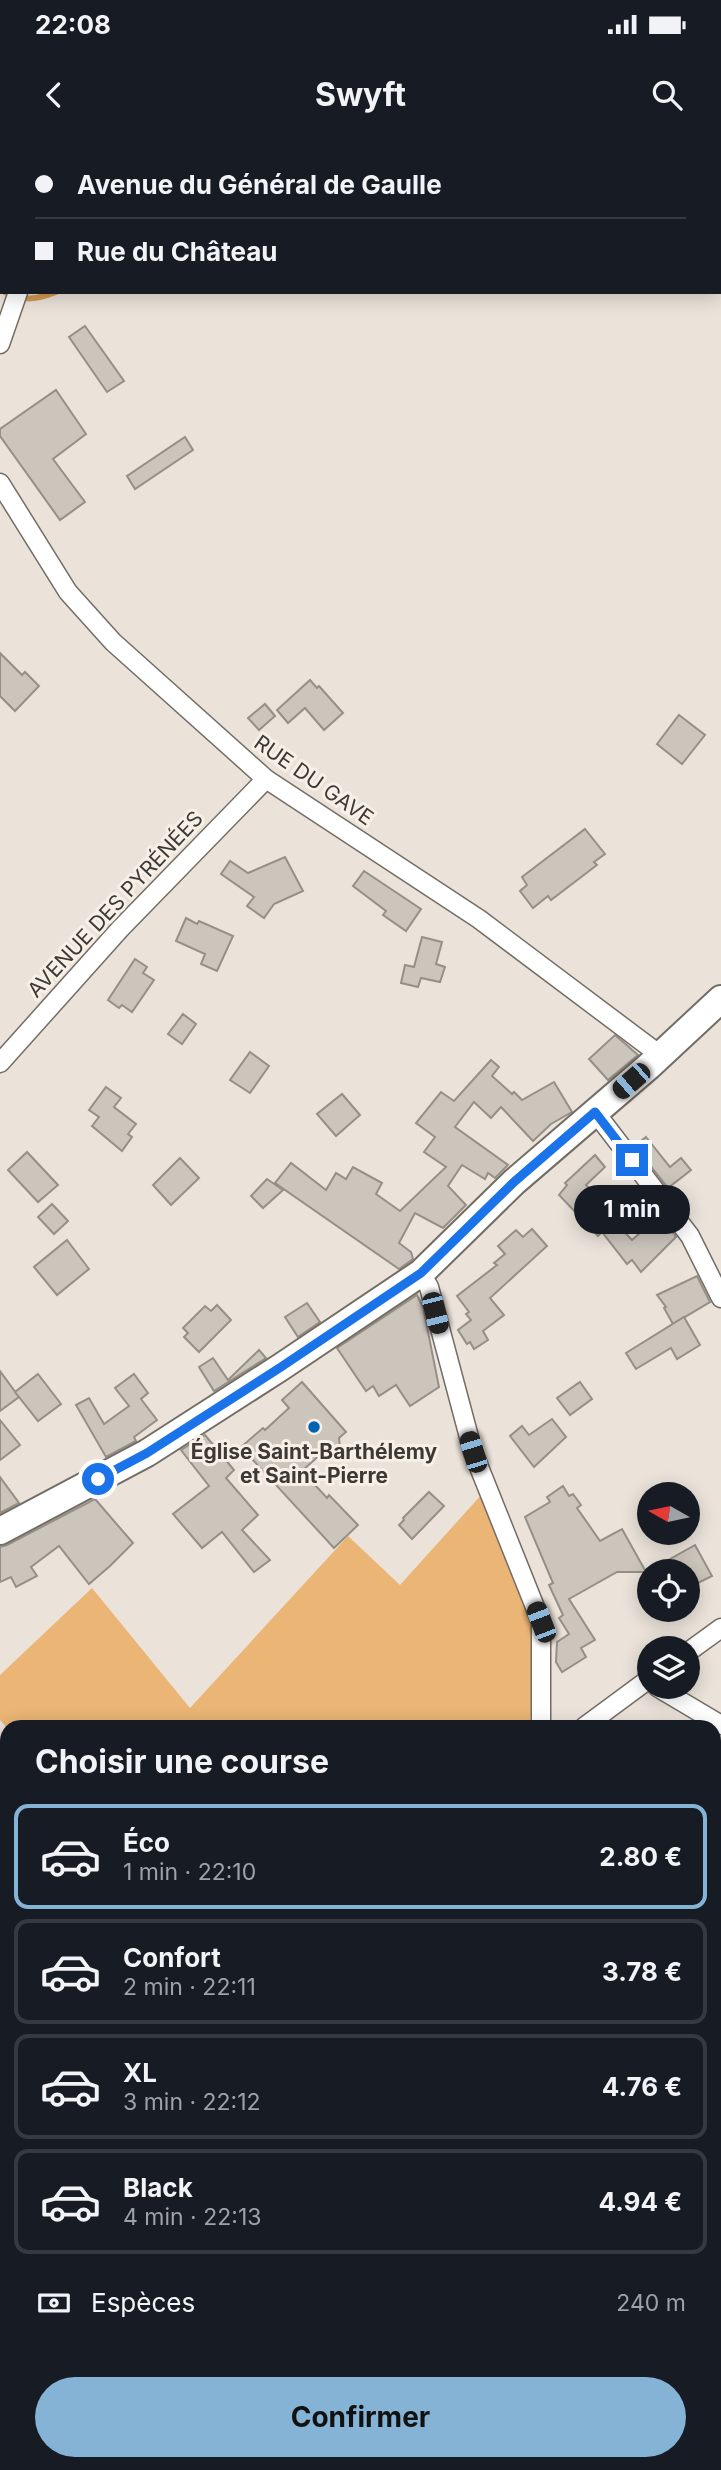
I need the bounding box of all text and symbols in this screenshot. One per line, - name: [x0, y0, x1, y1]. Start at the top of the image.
- text: 22:08: [35, 9, 111, 40]
- text: Swyft: [315, 75, 406, 114]
- icon: back: [35, 76, 73, 114]
- icon: search: [648, 76, 686, 114]
- text: Avenue du Général de Gaulle: [77, 169, 442, 200]
- text: Rue du Château: [77, 236, 277, 267]
- street label: RUE DU GAVE: [250, 730, 378, 830]
- street label: AVENUE DES PYRÉNÉES: [21, 805, 208, 1002]
- car: [609, 1059, 654, 1103]
- route end: [616, 1144, 648, 1176]
- callout: 1 min: [574, 1184, 690, 1234]
- text: 1 min: [604, 1195, 660, 1223]
- car: [420, 1290, 451, 1336]
- marker: Église Saint-Barthélemy et Saint-Pierre: [306, 1419, 322, 1435]
- car: [457, 1429, 490, 1475]
- place label: Église Saint-Barthélemy et Saint-Pierre: [191, 1438, 438, 1488]
- route start: [82, 1463, 114, 1495]
- north arrow: [637, 1482, 700, 1545]
- map controls: [637, 1482, 700, 1699]
- button: locate: [637, 1559, 700, 1622]
- car: [524, 1599, 559, 1645]
- button: layers: [637, 1636, 700, 1699]
- text: Choisir une course: [35, 1742, 329, 1781]
- icon: car: [39, 1825, 102, 1888]
- text: Éco: [123, 1827, 170, 1858]
- text: 2.80 €: [599, 1841, 682, 1872]
- text: 1 min · 22:10: [123, 1858, 256, 1886]
- icon: car: [39, 1940, 102, 2003]
- text: Confort: [123, 1942, 221, 1973]
- text: 3.78 €: [602, 1956, 682, 1987]
- text: 2 min · 22:11: [123, 1973, 256, 2001]
- icon: car: [39, 2055, 102, 2118]
- text: XL: [123, 2057, 157, 2088]
- text: 4.76 €: [602, 2071, 682, 2102]
- text: 3 min · 22:12: [123, 2088, 261, 2116]
- icon: car: [39, 2170, 102, 2233]
- text: Black: [123, 2172, 193, 2203]
- text: 4.94 €: [599, 2186, 682, 2217]
- text: 4 min · 22:13: [123, 2203, 261, 2231]
- icon: cash: [35, 2284, 73, 2322]
- text: Espèces: [91, 2287, 195, 2318]
- text: 240 m: [616, 2289, 686, 2317]
- button: Confirmer: [35, 2377, 686, 2457]

